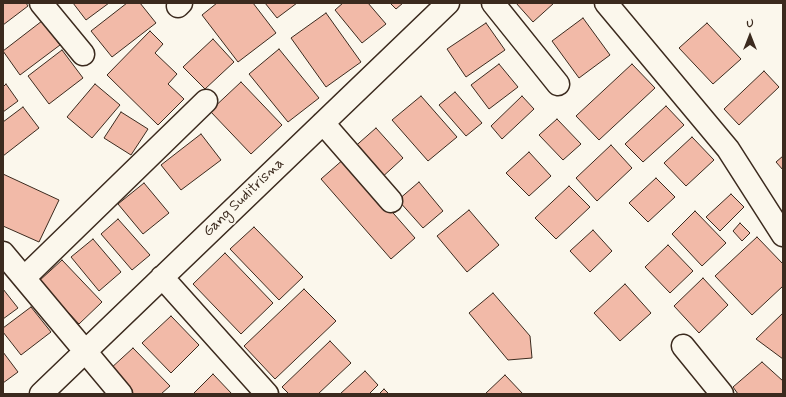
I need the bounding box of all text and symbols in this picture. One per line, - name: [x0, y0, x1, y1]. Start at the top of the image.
- north arrow: [730, 16, 770, 56]
- text: U: [746, 17, 754, 31]
- street label: Gang Suditrisna: [200, 155, 288, 241]

